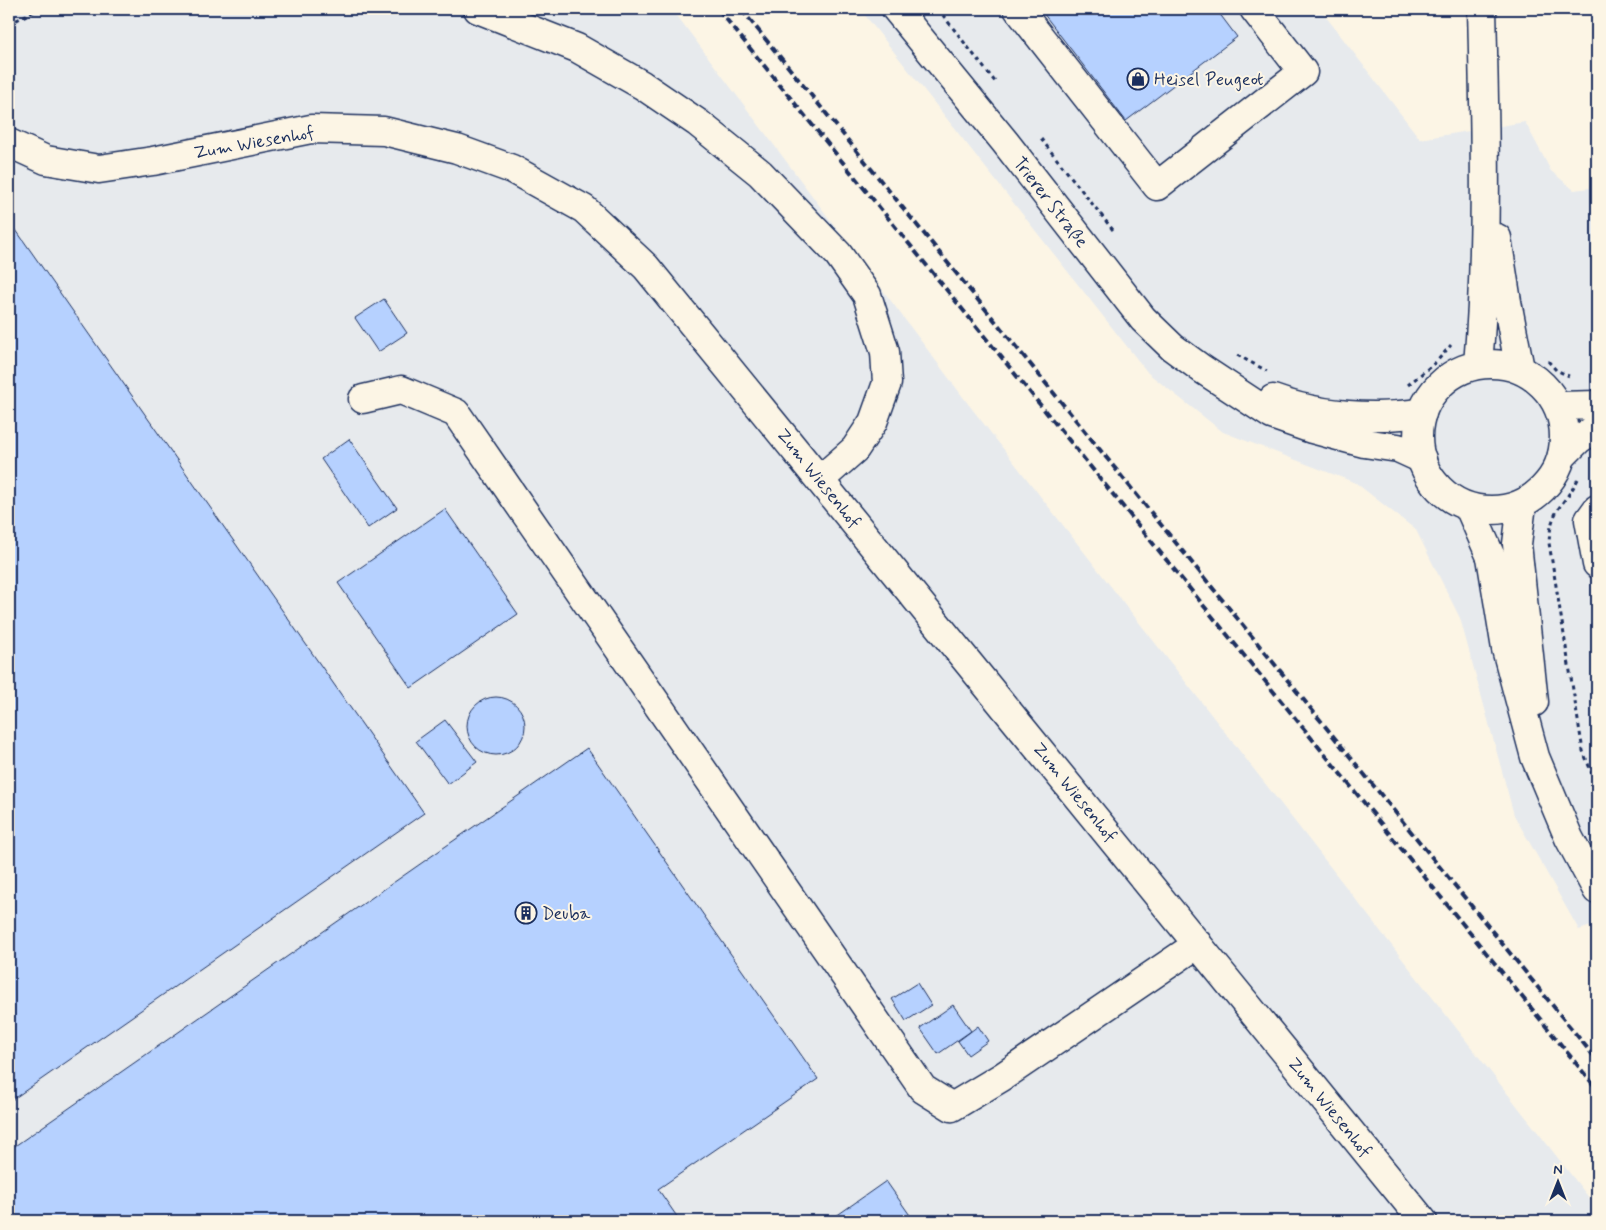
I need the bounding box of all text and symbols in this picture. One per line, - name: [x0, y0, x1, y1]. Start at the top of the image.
- shop icon: Heisel Peugeot: [1126, 67, 1150, 91]
- place label: Heisel Peugeot: [1154, 68, 1264, 92]
- street label: Zum Wiesenhof: [192, 121, 317, 165]
- street label: Trierer Straße: [1007, 152, 1093, 253]
- street label: Zum Wiesenhof: [770, 424, 866, 534]
- street label: Zum Wiesenhof: [1026, 738, 1122, 848]
- building icon: Deuba: [514, 901, 538, 925]
- place label: Deuba: [542, 902, 591, 926]
- street label: Zum Wiesenhof: [1281, 1053, 1377, 1163]
- north arrow: [1534, 1158, 1584, 1208]
- text: N: [1553, 1161, 1563, 1179]

